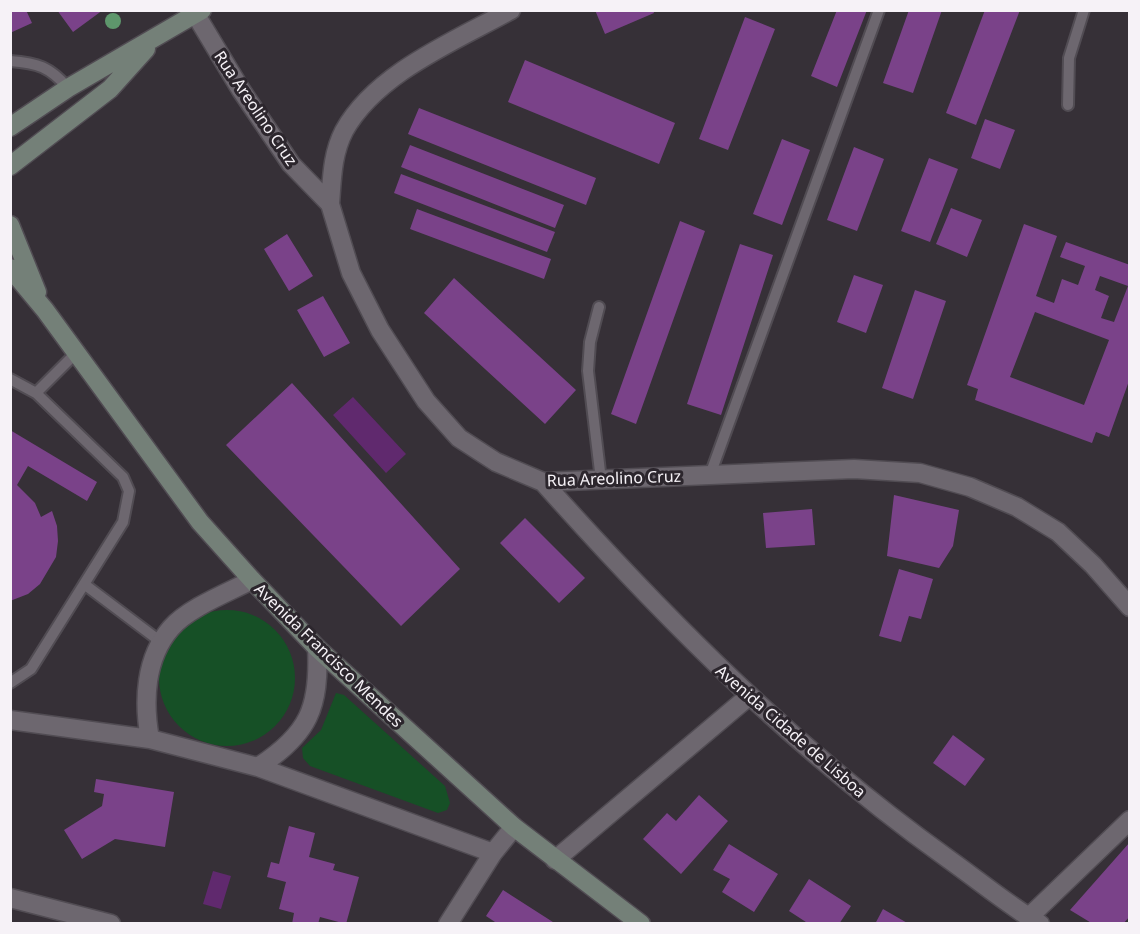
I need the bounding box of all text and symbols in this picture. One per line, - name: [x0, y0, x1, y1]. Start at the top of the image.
- street label: Rua Areolino Cruz: [209, 46, 303, 170]
- street label: Rua Areolino Cruz: [547, 465, 681, 491]
- street label: Avenida Francisco Mendes: [250, 578, 408, 732]
- street label: Avenida Cidade de Lisboa: [711, 660, 871, 802]

